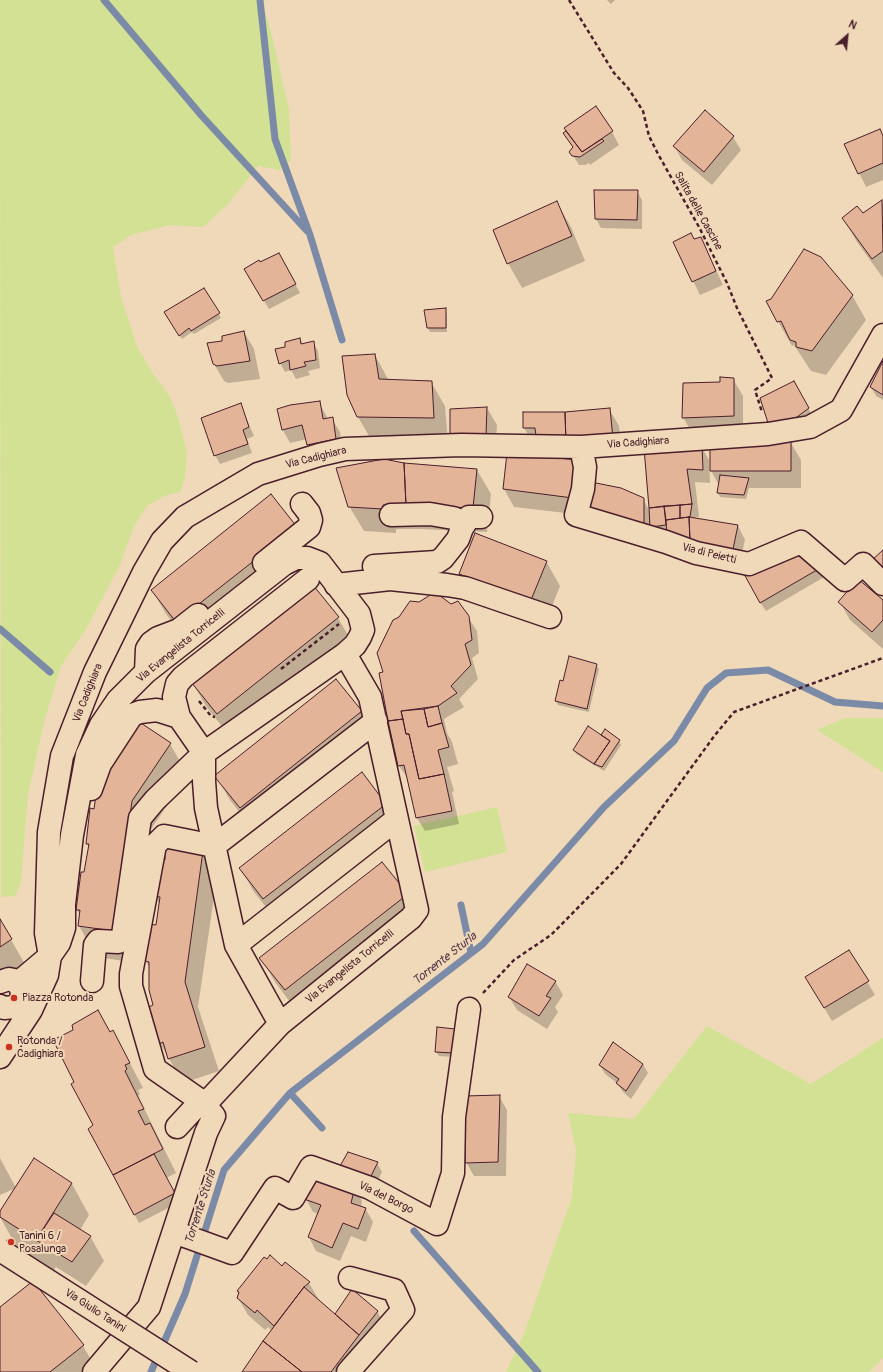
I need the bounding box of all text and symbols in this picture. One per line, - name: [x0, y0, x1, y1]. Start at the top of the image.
- north arrow: [827, 16, 867, 56]
- text: N: [846, 17, 859, 32]
- street label: Salita delle Cascine: [671, 169, 725, 253]
- street label: Via Cadighiara: [606, 434, 670, 452]
- street label: Via Cadighiara: [284, 444, 348, 472]
- street label: Via di Peietti: [680, 541, 738, 567]
- street label: Via Evangelista Torricelli: [134, 606, 228, 686]
- street label: Via Cadighiara: [70, 662, 106, 724]
- street label: Via Evangelista Torricelli: [303, 927, 397, 1007]
- water label: Torrente Sturla: [410, 930, 480, 988]
- place label: Piazza Rotonda: [22, 991, 93, 1005]
- marker: Piazza Rotonda: [9, 993, 19, 1003]
- place label: Rotonda / Cadighiara: [17, 1034, 63, 1060]
- marker: Rotonda / Cadighiara: [4, 1042, 14, 1052]
- water label: Torrente Sturla: [182, 1168, 220, 1246]
- street label: Via del Borgo: [356, 1179, 416, 1217]
- place label: Tanini 6 / Posalunga: [19, 1229, 66, 1255]
- marker: Tanini 6 / Posalunga: [6, 1237, 16, 1247]
- street label: Via Giulio Tanini: [62, 1286, 128, 1336]

